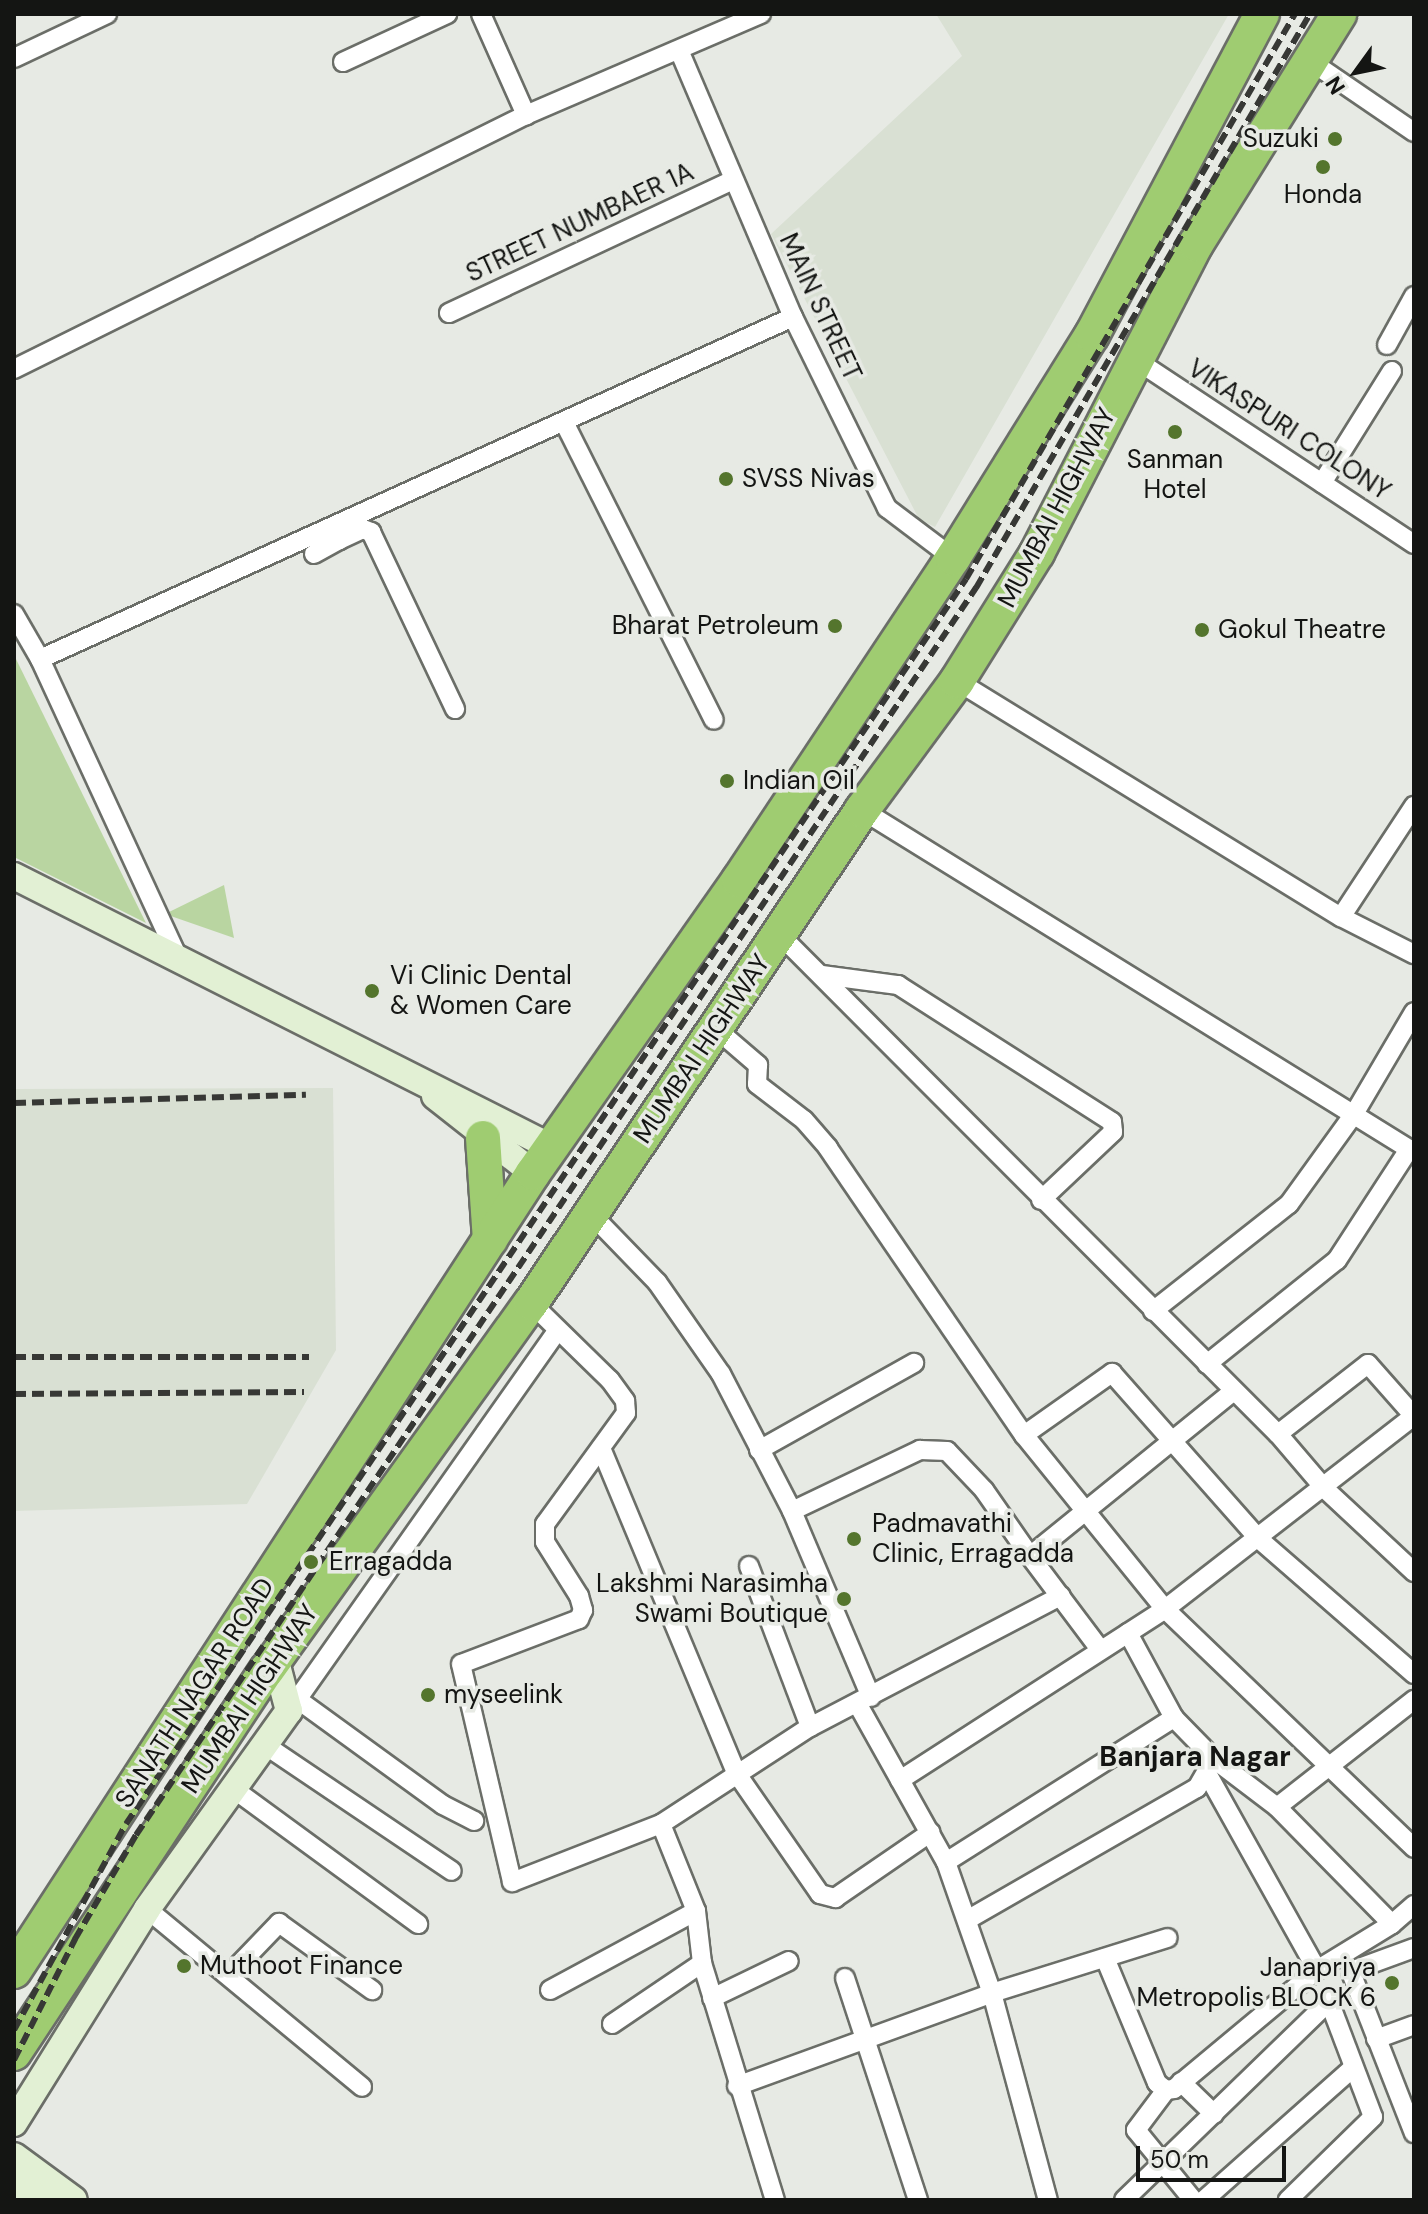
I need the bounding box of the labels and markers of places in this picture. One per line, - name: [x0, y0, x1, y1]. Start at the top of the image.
- place label: Suzuki: [1243, 123, 1319, 155]
- marker: Suzuki: [1326, 130, 1344, 148]
- marker: Honda: [1314, 158, 1332, 176]
- place label: Honda: [1284, 179, 1362, 211]
- marker: Sanman Hotel: [1166, 423, 1184, 441]
- place label: Sanman Hotel: [1127, 444, 1223, 506]
- place label: SVSS Nivas: [742, 463, 875, 495]
- marker: SVSS Nivas: [717, 470, 735, 488]
- place label: Bharat Petroleum: [612, 610, 819, 642]
- place label: Gokul Theatre: [1218, 614, 1386, 646]
- marker: Bharat Petroleum: [826, 617, 844, 635]
- marker: Gokul Theatre: [1193, 621, 1211, 639]
- place label: Indian Oil: [743, 765, 855, 797]
- marker: Indian Oil: [718, 772, 736, 790]
- place label: Vi Clinic Dental & Women Care: [390, 960, 572, 1022]
- marker: Vi Clinic Dental & Women Care: [361, 980, 383, 1002]
- place label: Padmavathi Clinic, Erragadda: [872, 1508, 1074, 1570]
- marker: Padmavathi Clinic, Erragadda: [843, 1528, 865, 1550]
- place label: Erragadda: [329, 1546, 452, 1578]
- marker: Erragadda: [300, 1551, 322, 1573]
- place label: Lakshmi Narasimha Swami Boutique: [596, 1568, 828, 1630]
- marker: Lakshmi Narasimha Swami Boutique: [835, 1590, 853, 1608]
- place label: myseelink: [444, 1679, 563, 1711]
- marker: myseelink: [419, 1686, 437, 1704]
- place label: Muthoot Finance: [200, 1950, 403, 1982]
- place label: Janapriya Metropolis BLOCK 6: [1136, 1952, 1376, 2014]
- marker: Muthoot Finance: [175, 1957, 193, 1975]
- marker: Janapriya Metropolis BLOCK 6: [1383, 1974, 1401, 1992]

